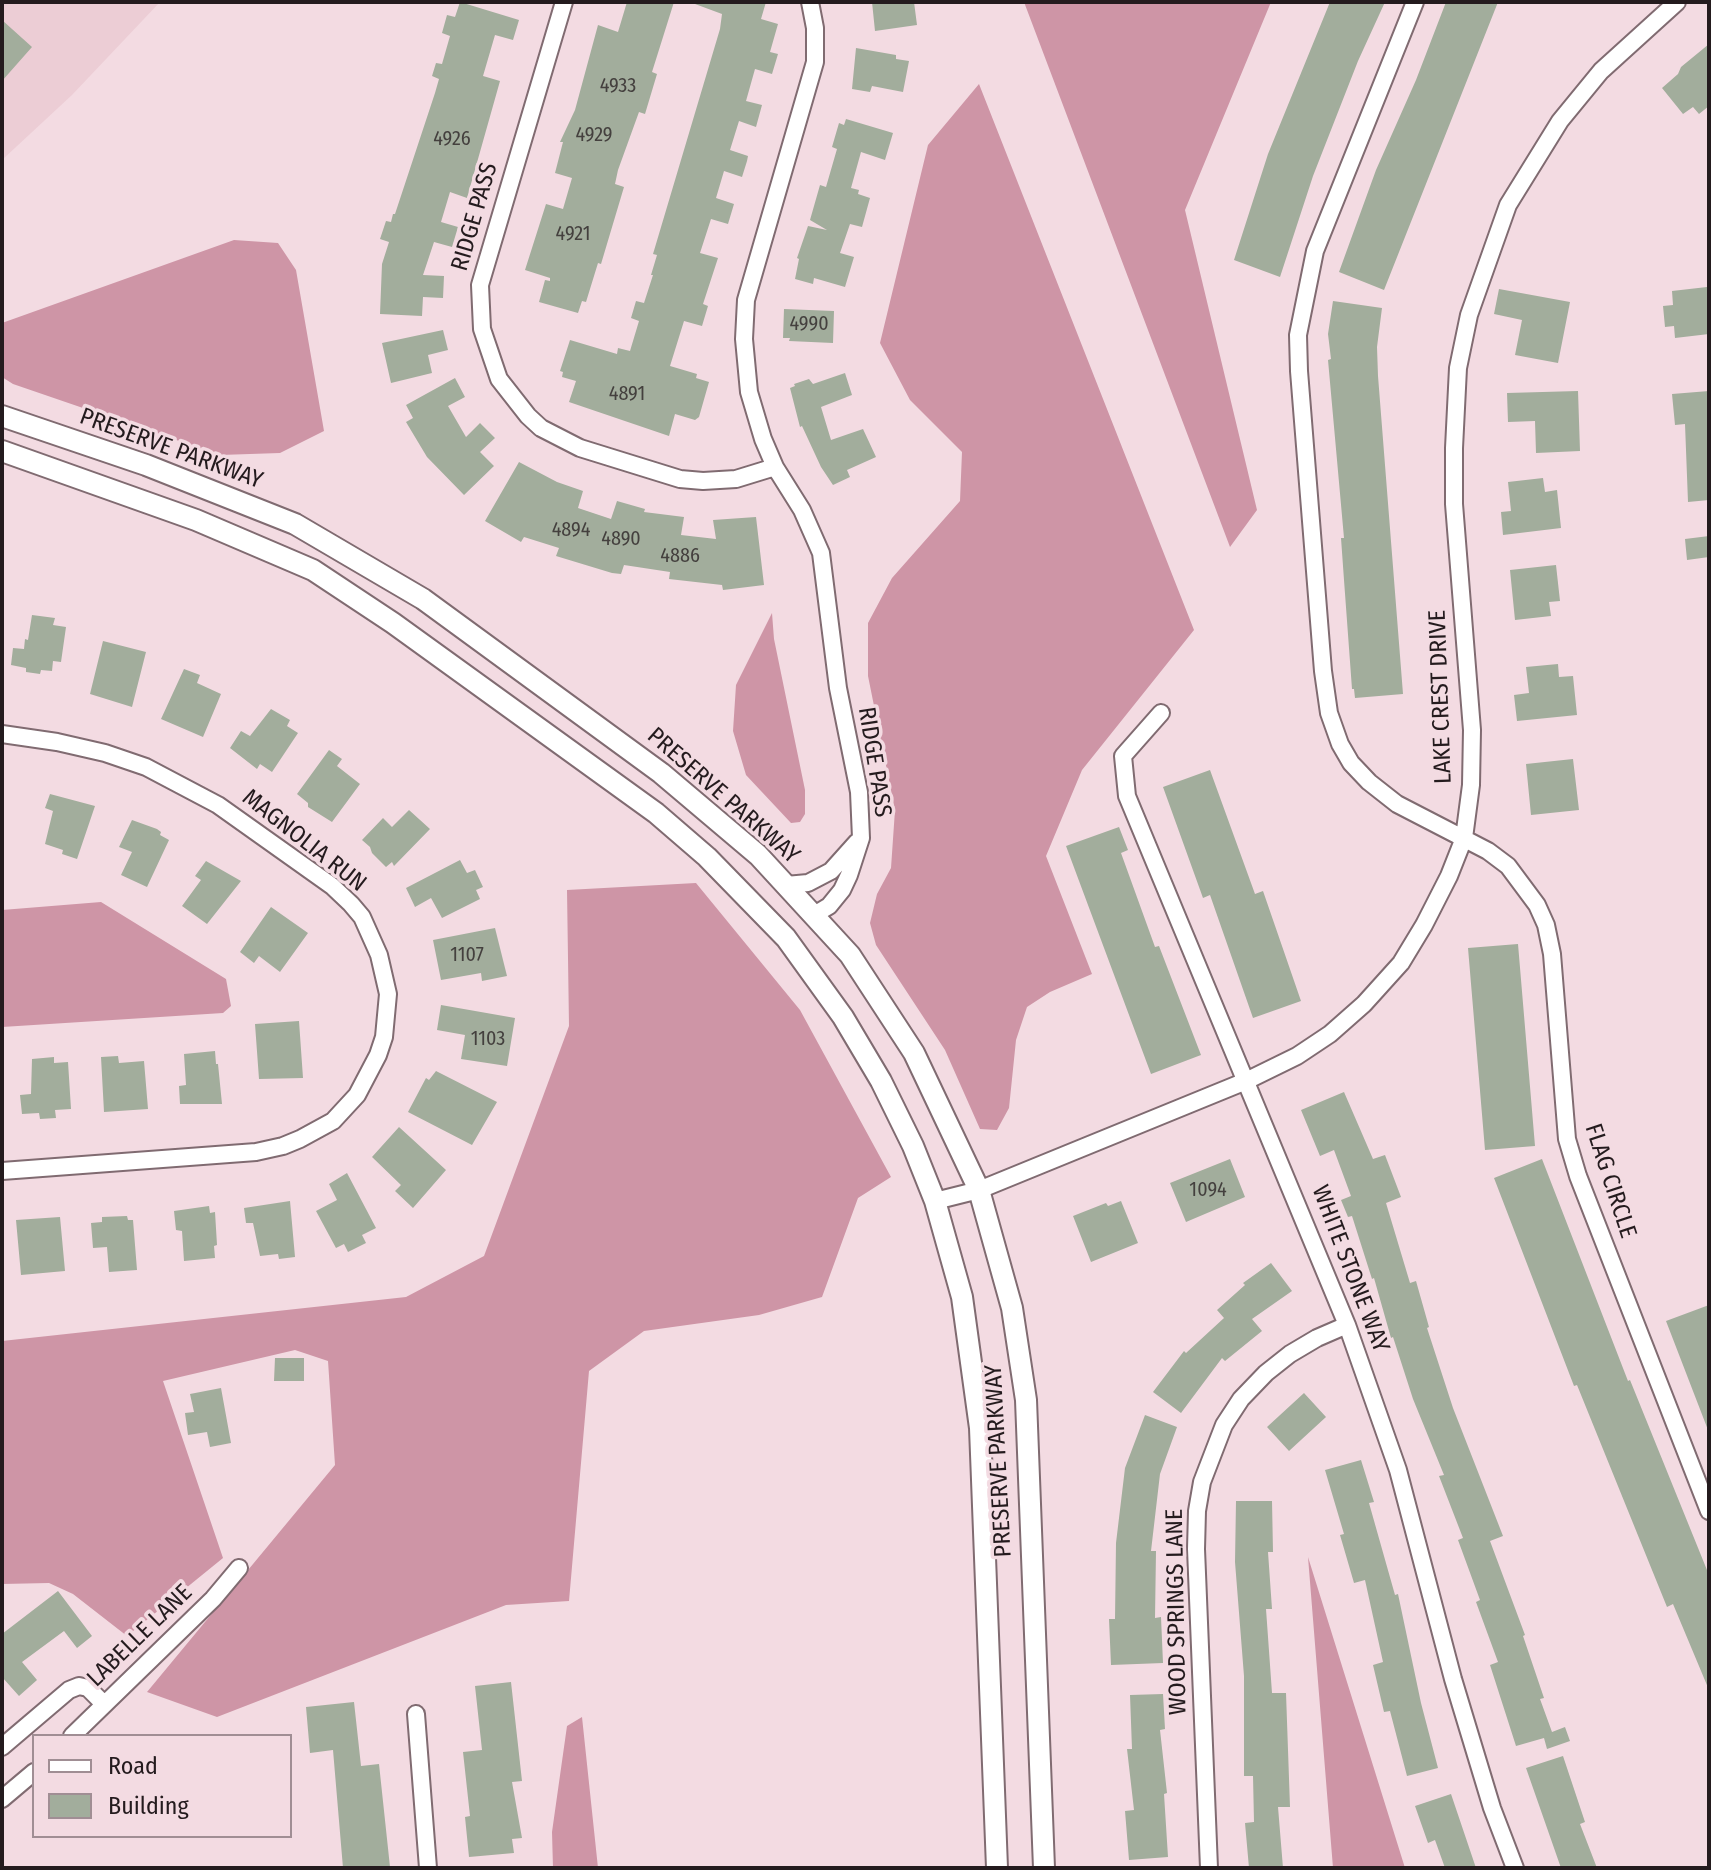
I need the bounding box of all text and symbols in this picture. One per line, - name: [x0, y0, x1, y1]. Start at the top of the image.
- house number: 4933: [600, 74, 636, 98]
- house number: 4929: [575, 123, 613, 147]
- house number: 4926: [433, 127, 471, 151]
- street label: RIDGE PASS: [446, 160, 504, 274]
- house number: 4921: [556, 222, 590, 246]
- house number: 4990: [789, 312, 829, 336]
- house number: 4891: [609, 382, 645, 406]
- street label: PRESERVE PARKWAY: [76, 403, 266, 495]
- house number: 4894: [552, 518, 590, 542]
- house number: 4890: [601, 527, 641, 551]
- house number: 4886: [660, 544, 700, 568]
- street label: LAKE CREST DRIVE: [1424, 610, 1458, 784]
- street label: RIDGE PASS: [851, 705, 897, 819]
- street label: PRESERVE PARKWAY: [641, 722, 805, 870]
- street label: MAGNOLIA RUN: [236, 784, 372, 898]
- house number: 1107: [450, 943, 484, 967]
- house number: 1103: [471, 1027, 505, 1051]
- street label: FLAG CIRCLE: [1578, 1120, 1642, 1242]
- house number: 1094: [1189, 1178, 1227, 1202]
- street label: WHITE STONE WAY: [1305, 1182, 1395, 1356]
- street label: PRESERVE PARKWAY: [980, 1364, 1018, 1558]
- street label: WOOD SPRINGS LANE: [1161, 1509, 1193, 1715]
- street label: LABELLE LANE: [81, 1579, 199, 1693]
- legend: [32, 1734, 292, 1838]
- text: Road: [108, 1752, 158, 1780]
- text: Building: [108, 1792, 189, 1820]

